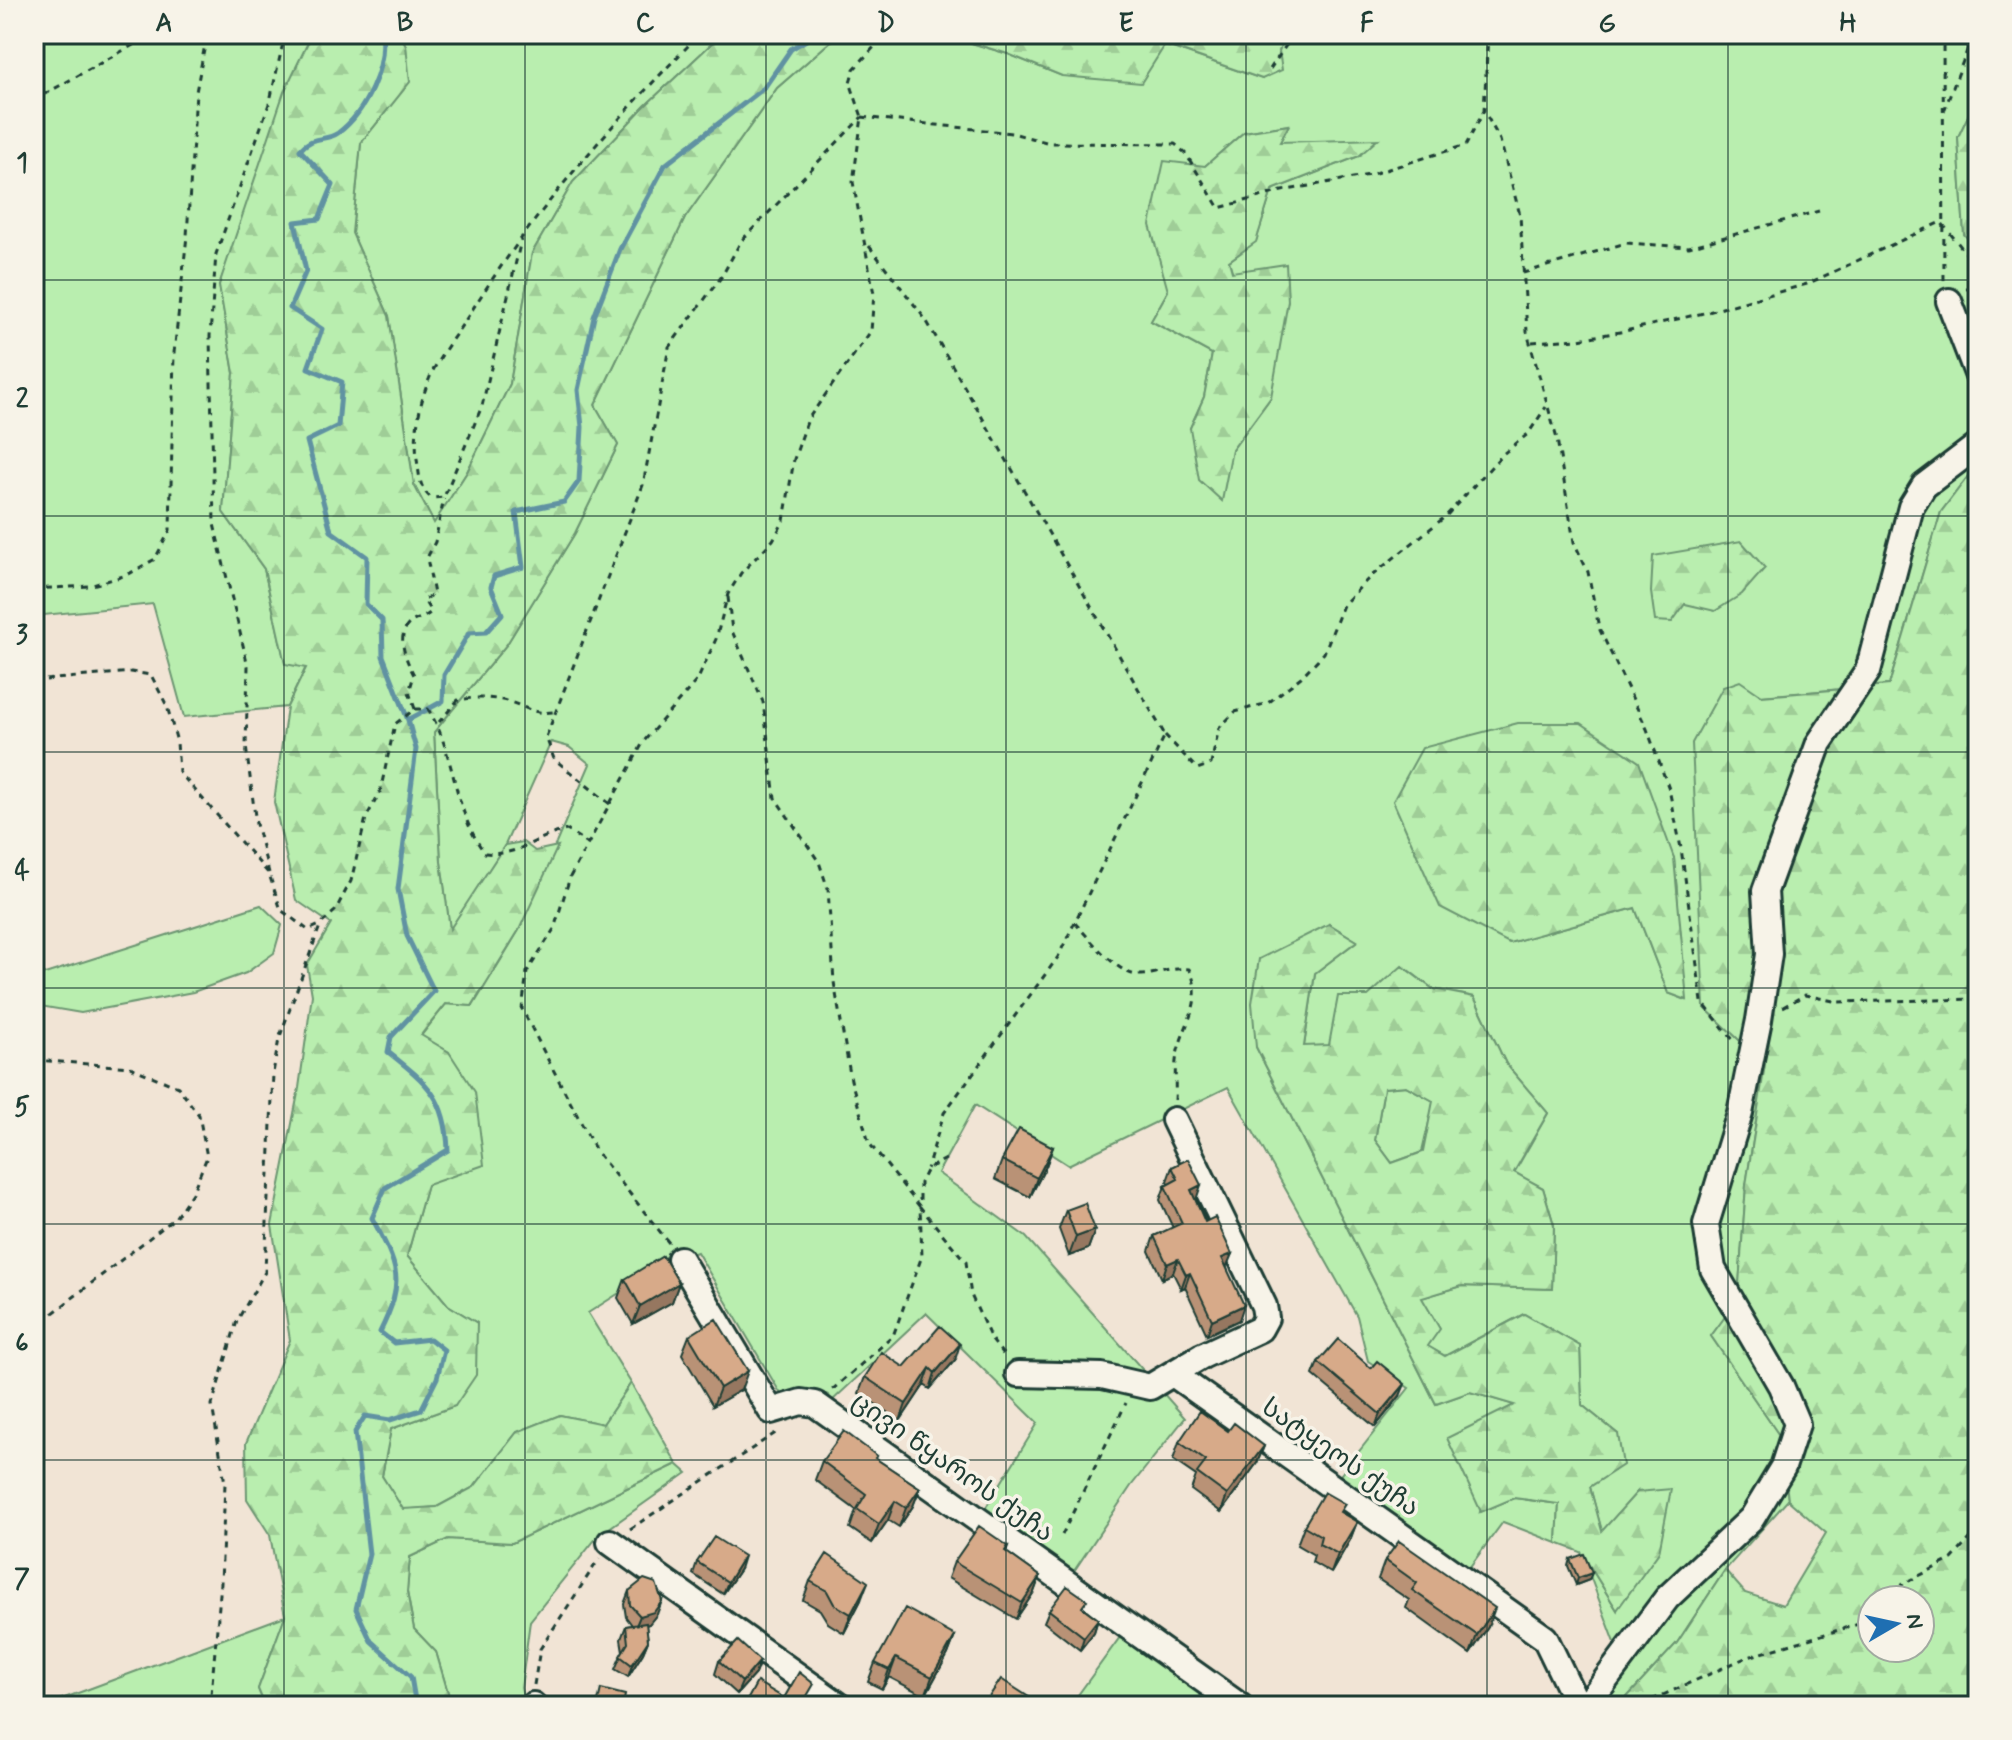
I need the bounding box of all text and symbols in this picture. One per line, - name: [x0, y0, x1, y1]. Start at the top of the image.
- text: A: [155, 7, 173, 41]
- text: B: [397, 7, 413, 41]
- text: C: [636, 7, 655, 41]
- text: D: [877, 7, 895, 41]
- text: E: [1118, 7, 1134, 41]
- text: F: [1360, 7, 1374, 41]
- text: G: [1598, 7, 1616, 41]
- text: H: [1840, 7, 1857, 41]
- text: 1: [16, 147, 28, 181]
- text: 2: [16, 383, 29, 417]
- text: 3: [16, 619, 28, 653]
- text: 4: [14, 855, 30, 889]
- text: 5: [14, 1091, 30, 1125]
- text: 6: [15, 1327, 29, 1361]
- street label: ცივი წყაროს ქუჩა: [844, 1385, 1060, 1551]
- street label: სატყეოს ქუჩა: [1254, 1391, 1426, 1525]
- text: 7: [14, 1563, 30, 1597]
- north arrow: [1856, 1584, 1936, 1664]
- text: N: [1899, 1612, 1929, 1631]

